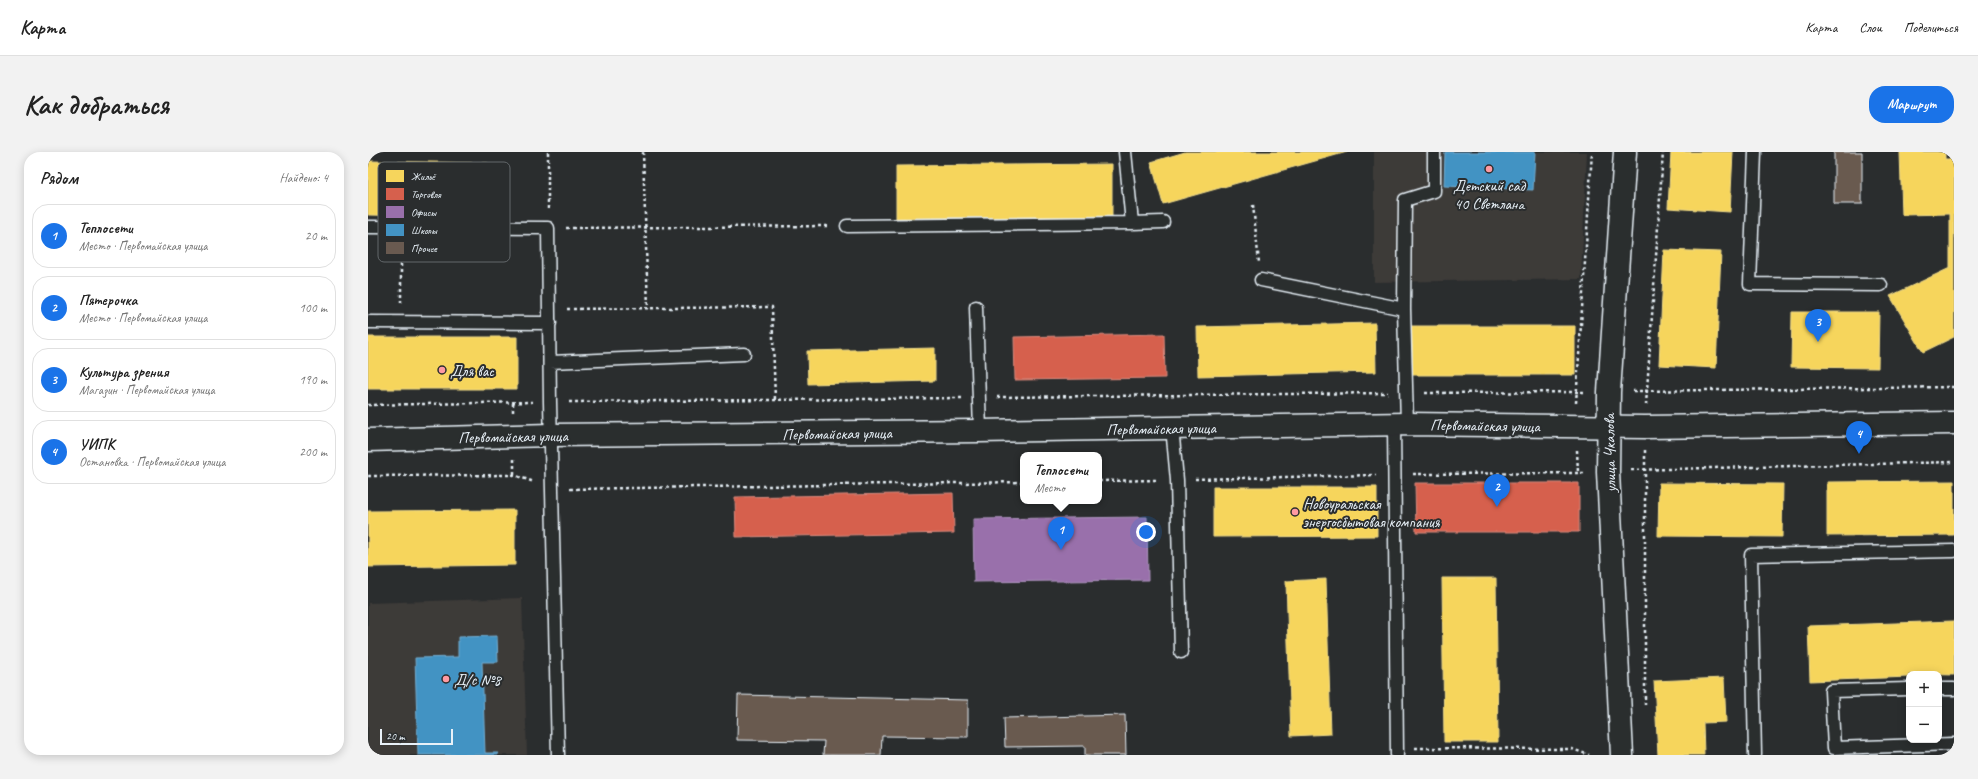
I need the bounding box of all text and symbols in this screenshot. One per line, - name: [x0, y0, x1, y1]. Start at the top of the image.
- text: Карта: [20, 16, 65, 40]
- text: Карта: [1805, 19, 1837, 36]
- text: Слои: [1859, 19, 1882, 36]
- text: Поделиться: [1904, 19, 1958, 36]
- button: Маршрут: [1869, 86, 1954, 123]
- text: Как добраться: [24, 87, 169, 122]
- legend: [378, 162, 510, 262]
- marker: Детский сад 40 Светлана: [1484, 164, 1494, 174]
- text: Рядом: [40, 168, 78, 189]
- text: Жильё: [411, 169, 437, 183]
- text: Найдено: 4: [280, 170, 328, 186]
- place label: Детский сад 40 Светлана: [1453, 176, 1527, 214]
- text: Торговля: [411, 187, 442, 201]
- text: Офисы: [411, 205, 437, 219]
- text: Теплосети: [79, 219, 133, 238]
- text: Школы: [411, 223, 438, 237]
- text: 1: [51, 228, 57, 244]
- text: 20 m: [305, 228, 327, 244]
- text: Место · Первомайская улица: [79, 238, 208, 254]
- text: Прочее: [411, 241, 438, 255]
- text: Пятерочка: [79, 291, 137, 310]
- text: 2: [51, 300, 57, 316]
- text: 100 m: [299, 300, 327, 316]
- pin: 3: [1805, 309, 1831, 342]
- text: Место · Первомайская улица: [79, 310, 208, 326]
- place label: Для вас: [450, 361, 495, 381]
- text: Культура зрения: [79, 363, 169, 382]
- marker: Для вас: [437, 365, 447, 375]
- text: 3: [51, 372, 57, 388]
- text: 190 m: [299, 372, 327, 388]
- text: Магазин · Первомайская улица: [79, 382, 215, 398]
- street label: улица Чкалова: [1599, 412, 1621, 493]
- street label: Первомайская улица: [1430, 415, 1542, 437]
- street label: Первомайская улица: [1106, 418, 1218, 440]
- pin: 4: [1846, 421, 1872, 454]
- street label: Первомайская улица: [782, 423, 894, 445]
- street label: Первомайская улица: [458, 426, 570, 448]
- text: УИПК: [79, 435, 115, 454]
- text: 4: [51, 444, 57, 460]
- text: 200 m: [299, 444, 327, 460]
- popup: [1020, 452, 1102, 504]
- text: Остановка · Первомайская улица: [79, 454, 226, 470]
- text: Теплосети: [1034, 461, 1088, 480]
- pin: 2: [1484, 474, 1510, 507]
- text: Место: [1034, 480, 1065, 496]
- place label: Новоуральская энергосбытовая компания: [1303, 494, 1441, 532]
- marker: Новоуральская энергосбытовая компания: [1290, 507, 1300, 517]
- pin: 1: [1048, 517, 1074, 550]
- your location: [1136, 522, 1156, 542]
- place label: Д/с №8: [454, 670, 503, 690]
- map controls: [1906, 671, 1942, 743]
- button: +: [1906, 671, 1942, 707]
- marker: Д/с №8: [441, 674, 451, 684]
- button: −: [1906, 707, 1942, 743]
- scale bar: [380, 727, 453, 746]
- text: 20 m: [386, 729, 405, 743]

